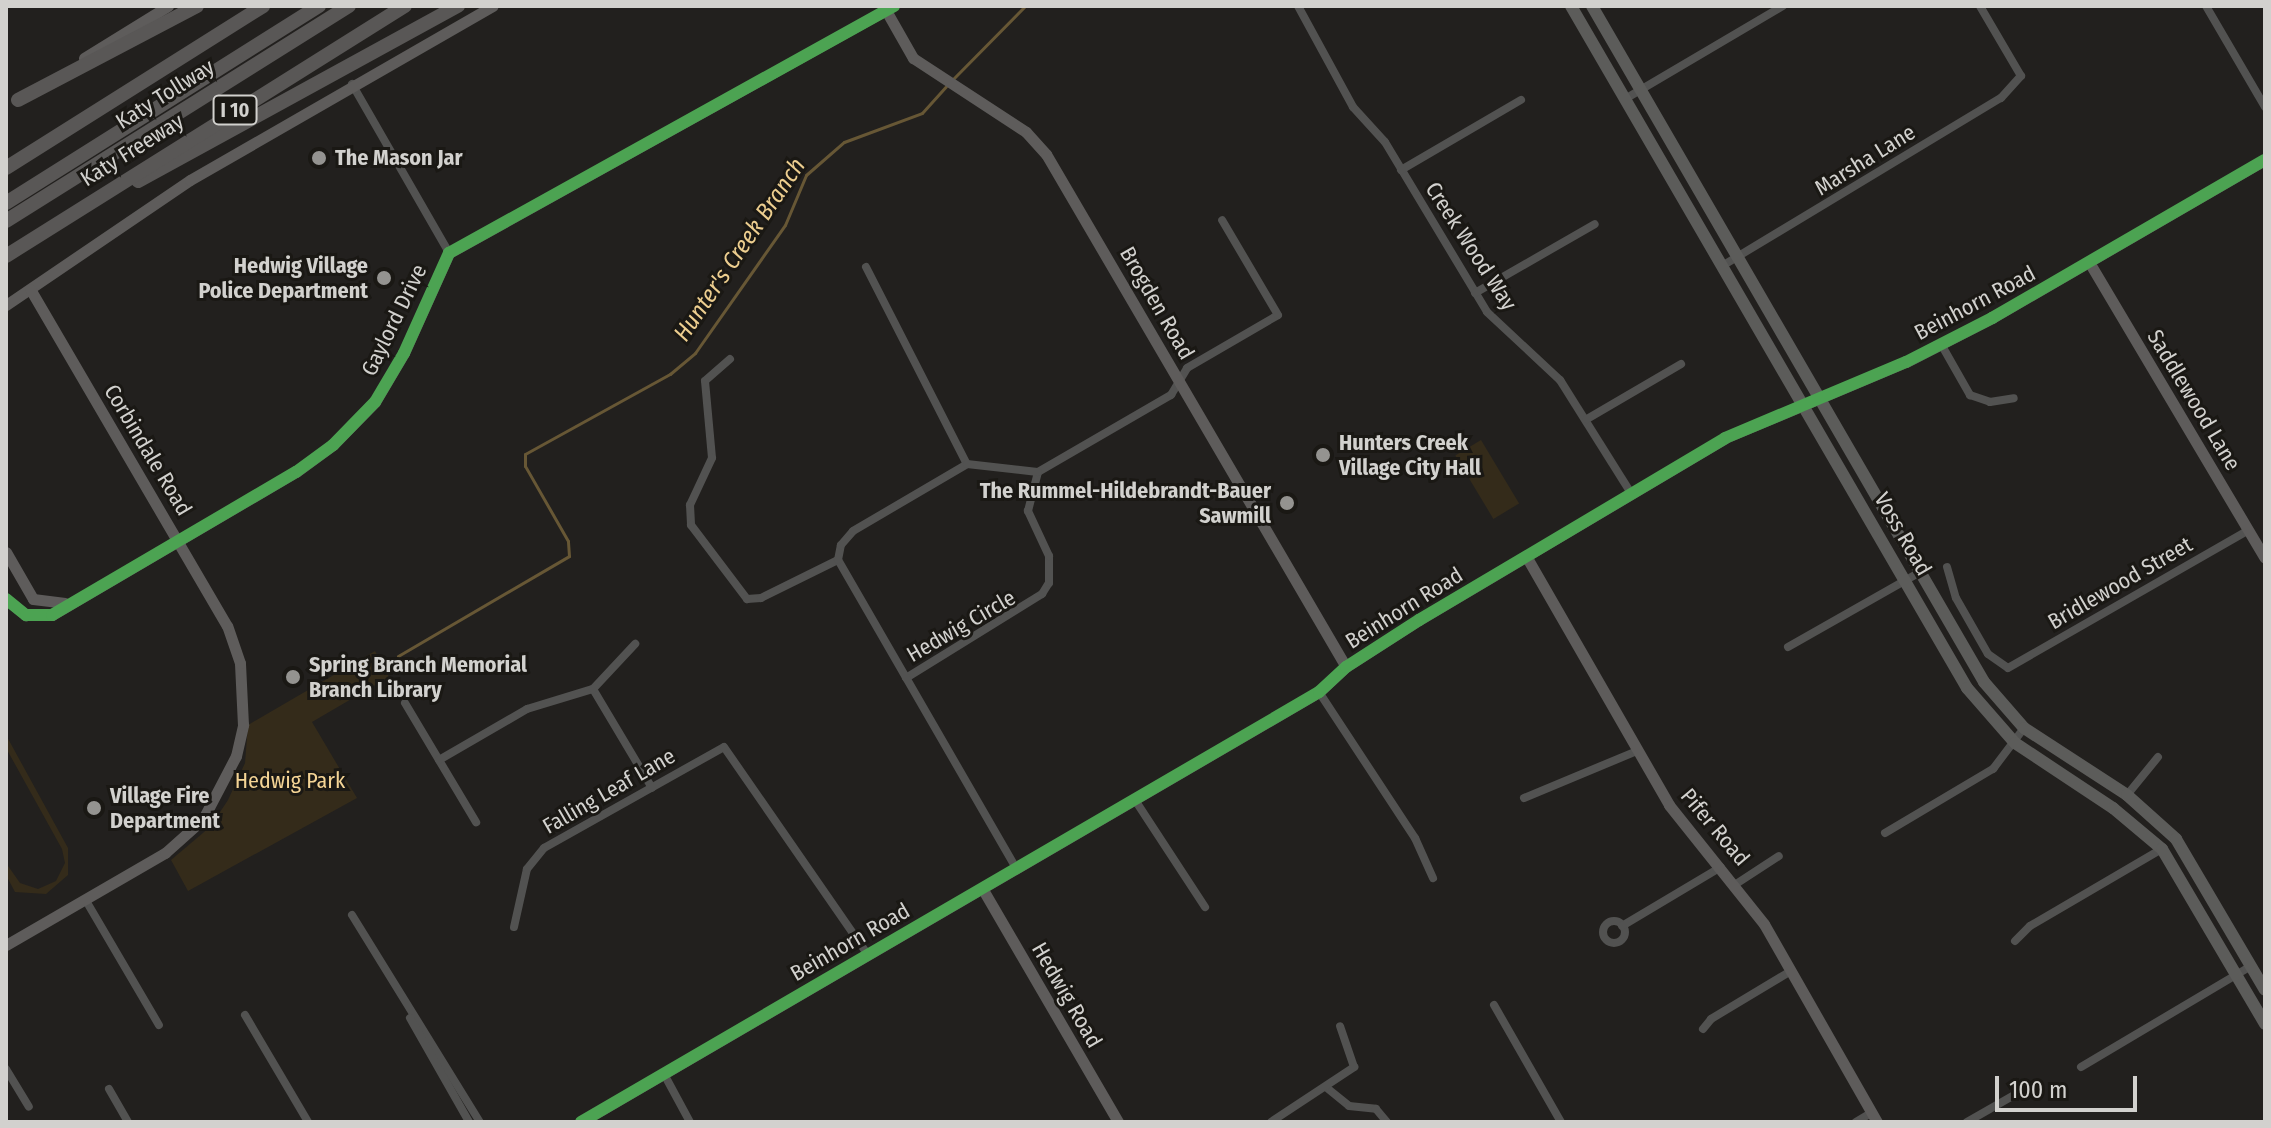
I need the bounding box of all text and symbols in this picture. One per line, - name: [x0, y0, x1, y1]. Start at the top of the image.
- street label: Katy Tollway: [111, 53, 219, 135]
- road number: I 10: [211, 94, 259, 126]
- street label: Katy Freeway: [76, 108, 188, 192]
- street label: Marsha Lane: [1810, 119, 1920, 201]
- place label: The Mason Jar: [335, 145, 463, 171]
- marker: The Mason Jar: [310, 149, 328, 167]
- water label: Hunter's Creek Branch: [668, 153, 812, 347]
- street label: Creek Wood Way: [1420, 177, 1522, 315]
- street label: Brogden Road: [1114, 242, 1200, 364]
- place label: Hedwig Village Police Department: [198, 252, 368, 304]
- street label: Gaylord Drive: [356, 260, 432, 380]
- street label: Beinhorn Road: [1910, 260, 2040, 346]
- marker: Hedwig Village Police Department: [375, 269, 393, 287]
- street label: Saddlewood Lane: [2142, 325, 2246, 475]
- street label: Corbindale Road: [98, 380, 198, 520]
- place label: Hunters Creek Village City Hall: [1339, 429, 1481, 480]
- marker: Hunters Creek Village City Hall: [1314, 446, 1332, 464]
- place label: The Rummel-Hildebrandt-Bauer Sawmill: [980, 477, 1271, 528]
- street label: Voss Road: [1869, 488, 1937, 580]
- marker: The Rummel-Hildebrandt-Bauer Sawmill: [1278, 494, 1296, 512]
- street label: Bridlewood Street: [2043, 531, 2197, 635]
- street label: Beinhorn Road: [1341, 561, 1467, 655]
- street label: Hedwig Circle: [902, 584, 1020, 668]
- place label: Spring Branch Memorial Branch Library: [309, 651, 527, 702]
- marker: Spring Branch Memorial Branch Library: [284, 668, 302, 686]
- street label: Falling Leaf Lane: [538, 742, 680, 840]
- park label: Hedwig Park: [235, 768, 345, 794]
- place label: Village Fire Department: [110, 782, 220, 834]
- street label: Pifer Road: [1675, 783, 1755, 871]
- marker: Village Fire Department: [85, 799, 103, 817]
- street label: Beinhorn Road: [786, 897, 914, 987]
- street label: Hedwig Road: [1026, 938, 1108, 1052]
- scale bar: [1999, 1060, 2141, 1110]
- text: 100 m: [2009, 1076, 2067, 1104]

